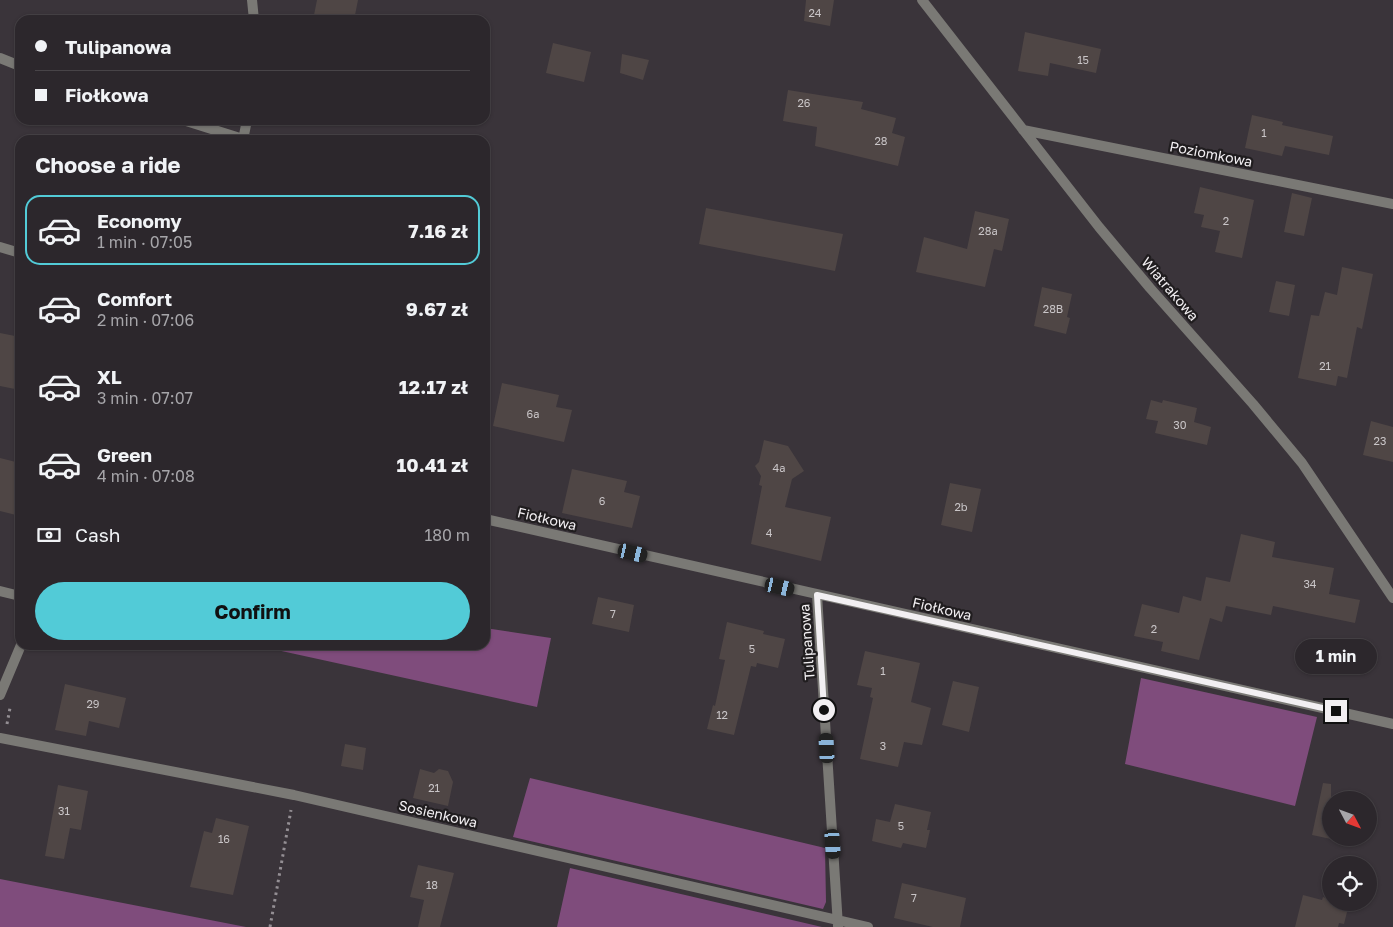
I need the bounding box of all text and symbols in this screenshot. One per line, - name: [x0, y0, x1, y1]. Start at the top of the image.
- house number: 24: [808, 6, 822, 19]
- text: Tulipanowa: [65, 35, 171, 58]
- house number: 15: [1077, 53, 1089, 66]
- text: Fiołkowa: [65, 83, 149, 106]
- house number: 26: [797, 96, 811, 109]
- house number: 1: [1261, 126, 1267, 139]
- house number: 28: [874, 134, 888, 147]
- street label: Poziomkowa: [1168, 137, 1254, 170]
- text: Choose a ride: [35, 151, 181, 178]
- icon: car: [37, 208, 82, 253]
- text: Economy: [97, 209, 182, 232]
- house number: 2: [1223, 214, 1229, 227]
- text: 7.16 zł: [408, 219, 468, 242]
- house number: 28a: [978, 224, 998, 237]
- text: 1 min · 07:05: [97, 232, 192, 252]
- street label: Wiatrakowa: [1138, 253, 1203, 324]
- icon: car: [37, 286, 82, 331]
- text: Comfort: [97, 287, 172, 310]
- text: 9.67 zł: [406, 297, 468, 320]
- house number: 28B: [1043, 302, 1063, 315]
- text: 2 min · 07:06: [97, 310, 194, 330]
- house number: 21: [1319, 359, 1331, 372]
- icon: car: [37, 364, 82, 409]
- text: XL: [97, 365, 122, 388]
- text: 12.17 zł: [399, 375, 468, 398]
- text: 3 min · 07:07: [97, 388, 193, 408]
- house number: 6a: [527, 407, 539, 420]
- house number: 30: [1173, 418, 1187, 431]
- house number: 23: [1374, 434, 1386, 447]
- icon: car: [37, 442, 82, 487]
- text: Green: [97, 443, 152, 466]
- text: 10.41 zł: [397, 453, 468, 476]
- house number: 4a: [773, 461, 785, 474]
- text: 4 min · 07:08: [97, 466, 195, 486]
- house number: 6: [599, 494, 606, 507]
- house number: 2b: [954, 500, 968, 513]
- street label: Fiołkowa: [516, 503, 578, 534]
- icon: cash: [35, 521, 63, 549]
- text: Cash: [75, 523, 120, 546]
- text: 180 m: [424, 525, 470, 545]
- house number: 4: [766, 526, 773, 539]
- car: [616, 542, 649, 564]
- car: [763, 576, 796, 598]
- house number: 34: [1303, 577, 1317, 590]
- button: Confirm: [35, 582, 470, 640]
- street label: Fiołkowa: [911, 593, 973, 624]
- street label: Tulipanowa: [795, 603, 818, 681]
- house number: 7: [610, 607, 616, 620]
- house number: 2: [1151, 622, 1157, 635]
- callout: 1 min: [1295, 638, 1377, 674]
- house number: 5: [749, 642, 755, 655]
- text: 1 min: [1316, 646, 1356, 666]
- house number: 1: [880, 664, 886, 677]
- house number: 29: [86, 697, 100, 710]
- route start: [813, 699, 835, 721]
- route end: [1325, 700, 1347, 722]
- house number: 12: [716, 708, 728, 721]
- car: [818, 733, 835, 763]
- house number: 3: [880, 739, 886, 752]
- house number: 21: [428, 781, 440, 794]
- north arrow: [1322, 791, 1378, 846]
- map controls: [1322, 791, 1377, 911]
- street label: Sosienkowa: [397, 796, 479, 831]
- house number: 31: [58, 804, 70, 817]
- house number: 5: [898, 819, 904, 832]
- car: [824, 829, 841, 859]
- house number: 16: [218, 832, 230, 845]
- button: locate: [1322, 856, 1377, 911]
- house number: 18: [426, 878, 438, 891]
- house number: 7: [911, 891, 917, 904]

